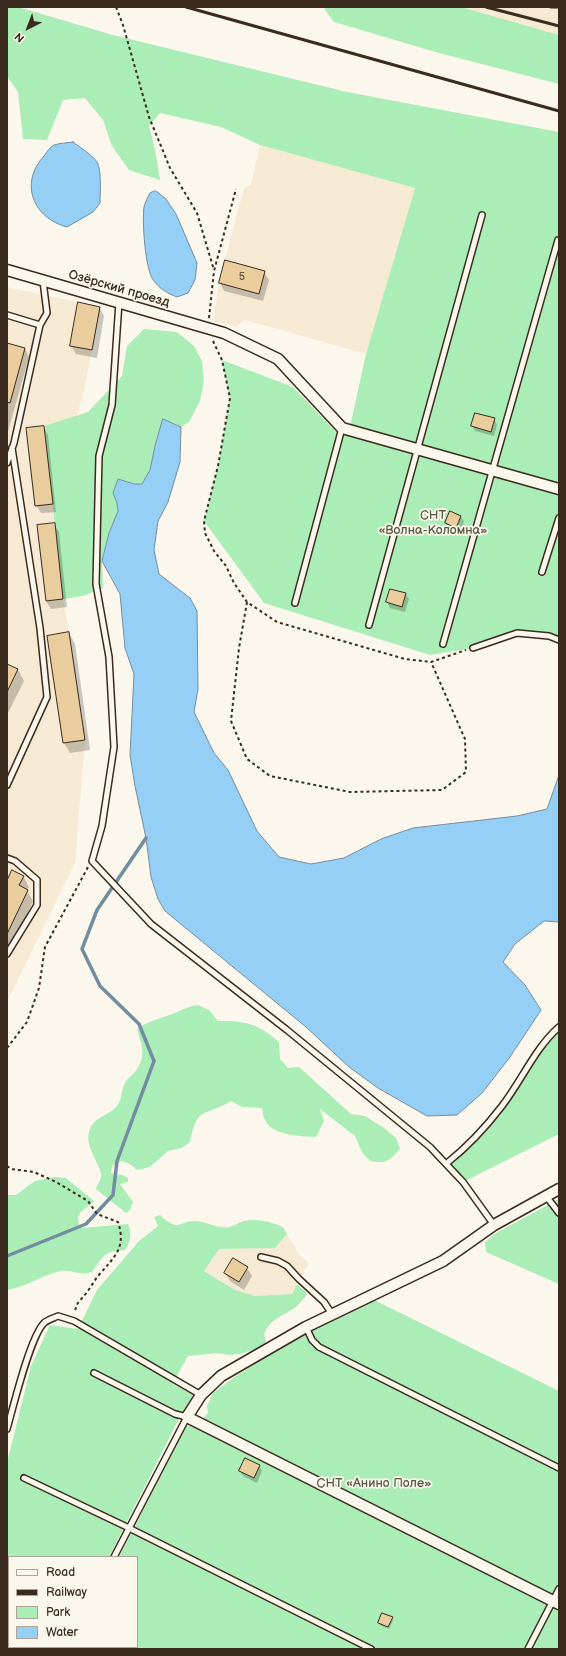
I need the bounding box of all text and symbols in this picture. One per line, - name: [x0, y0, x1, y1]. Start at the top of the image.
- north arrow: [8, 8, 48, 48]
- text: N: [12, 30, 27, 45]
- street label: Озёрский проезд: [67, 267, 171, 311]
- house number: 5: [239, 270, 245, 284]
- park label: СНТ «Волна-Коломна»: [378, 508, 488, 539]
- park label: СНТ «Анино Поле»: [317, 1476, 431, 1492]
- legend: [8, 1556, 138, 1648]
- text: Road: [46, 1565, 75, 1580]
- text: Railway: [46, 1585, 87, 1600]
- text: Park: [46, 1605, 70, 1620]
- text: Water: [46, 1625, 78, 1640]

